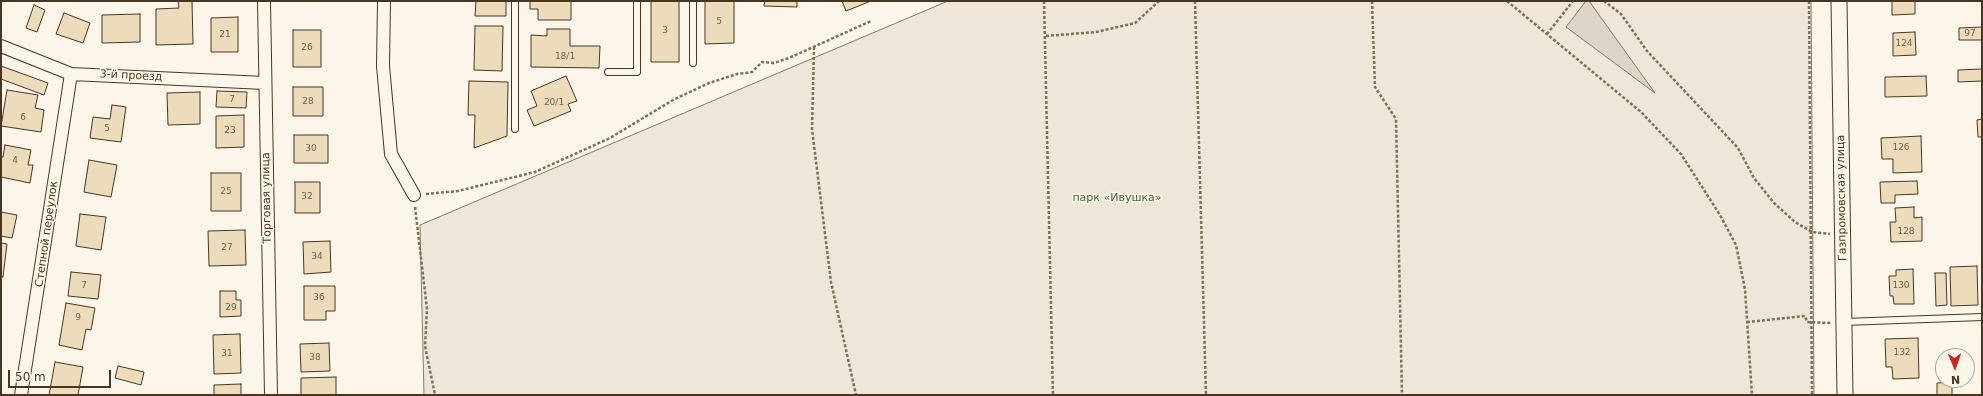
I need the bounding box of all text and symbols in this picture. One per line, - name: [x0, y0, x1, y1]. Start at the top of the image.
- house number: 5: [716, 17, 722, 27]
- house number: 3: [662, 26, 668, 36]
- house number: 97: [1964, 29, 1976, 39]
- house number: 21: [219, 30, 231, 40]
- house number: 124: [1895, 39, 1913, 49]
- house number: 26: [301, 43, 313, 53]
- house number: 18/1: [555, 52, 575, 62]
- street label: 3-й проезд: [99, 68, 163, 84]
- house number: 7: [229, 95, 235, 105]
- house number: 28: [302, 97, 314, 107]
- house number: 20/1: [544, 98, 564, 108]
- house number: 6: [20, 113, 26, 123]
- house number: 5: [104, 124, 110, 134]
- house number: 23: [224, 126, 236, 136]
- street label: Газпромовская улица: [1834, 135, 1850, 261]
- house number: 126: [1892, 143, 1910, 153]
- house number: 30: [305, 144, 317, 154]
- street label: Торговая улица: [260, 152, 274, 244]
- house number: 4: [12, 156, 18, 166]
- street label: Степной переулок: [33, 180, 61, 288]
- house number: 25: [220, 187, 232, 197]
- park label: парк «Ивушка»: [1072, 191, 1162, 205]
- house number: 32: [301, 192, 313, 202]
- house number: 128: [1897, 227, 1915, 237]
- house number: 27: [221, 243, 233, 253]
- house number: 34: [311, 252, 323, 262]
- house number: 7: [81, 281, 87, 291]
- house number: 130: [1892, 281, 1910, 291]
- house number: 36: [313, 293, 325, 303]
- house number: 29: [225, 303, 237, 313]
- house number: 9: [75, 313, 81, 323]
- house number: 132: [1893, 348, 1911, 358]
- north arrow: [1935, 348, 1975, 388]
- house number: 31: [221, 349, 233, 359]
- house number: 38: [309, 353, 321, 363]
- scale bar: [10, 362, 113, 388]
- text: 50 m: [15, 370, 46, 384]
- text: N: [1951, 373, 1960, 386]

